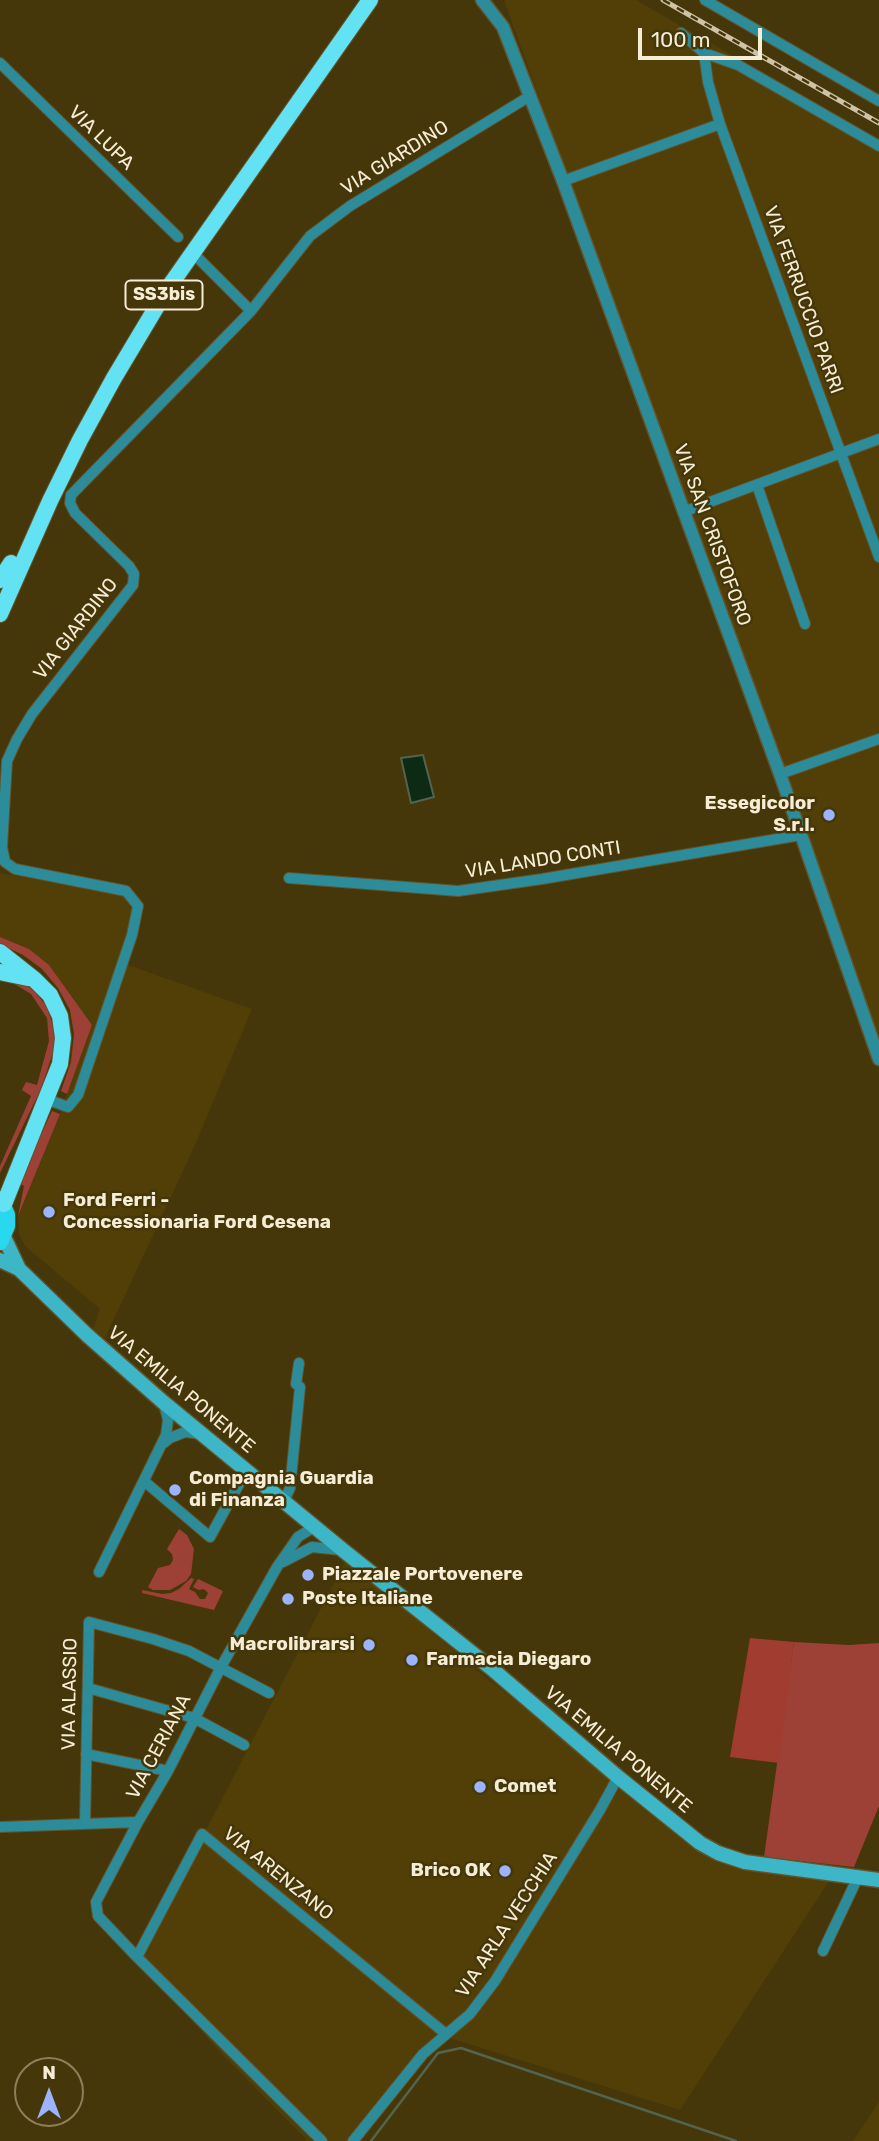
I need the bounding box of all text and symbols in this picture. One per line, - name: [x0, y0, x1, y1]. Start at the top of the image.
- scale bar: [641, 14, 765, 58]
- text: 100 m: [651, 27, 710, 52]
- street label: VIA LUPA: [63, 101, 139, 175]
- street label: VIA GIARDINO: [337, 116, 453, 200]
- street label: VIA FERRUCCIO PARRI: [758, 203, 848, 397]
- road number: SS3bis: [125, 281, 202, 310]
- street label: VIA SAN CRISTOFORO: [668, 441, 756, 629]
- street label: VIA GIARDINO: [29, 574, 123, 684]
- place label: Essegicolor S.r.l.: [705, 793, 815, 837]
- marker: Essegicolor S.r.l.: [821, 807, 837, 823]
- street label: VIA LANDO CONTI: [464, 836, 622, 884]
- place label: Ford Ferri - Concessionaria Ford Cesena: [63, 1190, 331, 1234]
- marker: Ford Ferri - Concessionaria Ford Cesena: [41, 1204, 57, 1220]
- street label: VIA EMILIA PONENTE: [103, 1322, 259, 1458]
- place label: Compagnia Guardia di Finanza: [189, 1468, 374, 1512]
- marker: Compagnia Guardia di Finanza: [167, 1482, 183, 1498]
- place label: Piazzale Portovenere: [322, 1564, 523, 1586]
- marker: Piazzale Portovenere: [300, 1567, 316, 1583]
- place label: Poste Italiane: [302, 1588, 433, 1610]
- marker: Poste Italiane: [280, 1591, 296, 1607]
- place label: Macrolibrarsi: [230, 1634, 355, 1656]
- street label: VIA ALASSIO: [58, 1637, 82, 1751]
- marker: Macrolibrarsi: [361, 1637, 377, 1653]
- place label: Farmacia Diegaro: [426, 1649, 591, 1671]
- marker: Farmacia Diegaro: [404, 1652, 420, 1668]
- street label: VIA EMILIA PONENTE: [540, 1682, 696, 1818]
- street label: VIA CERIANA: [122, 1691, 196, 1803]
- place label: Comet: [494, 1776, 556, 1798]
- marker: Comet: [472, 1779, 488, 1795]
- street label: VIA ARENZANO: [218, 1823, 338, 1925]
- street label: VIA ARLA VECCHIA: [451, 1848, 563, 2002]
- place label: Brico OK: [411, 1860, 491, 1882]
- marker: Brico OK: [497, 1863, 513, 1879]
- north arrow: [14, 2057, 84, 2127]
- text: N: [42, 2061, 56, 2084]

